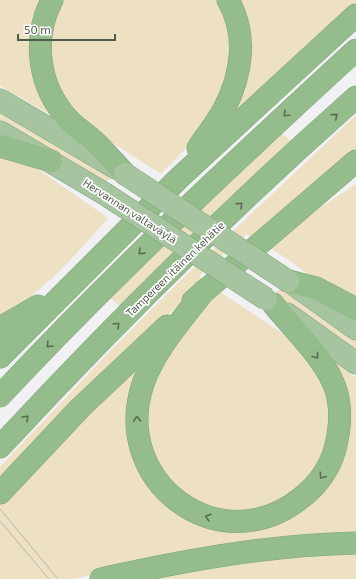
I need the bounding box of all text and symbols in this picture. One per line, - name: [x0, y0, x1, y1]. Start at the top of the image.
- scale bar: [18, 16, 115, 42]
- text: 50 m: [24, 22, 51, 36]
- one-way arrow: [283, 110, 291, 117]
- one-way arrow: [330, 114, 337, 121]
- street label: Hervannan valtaväylä: [81, 175, 180, 246]
- one-way arrow: [235, 202, 243, 210]
- street label: Tampereen itäinen kehätie: [123, 218, 227, 319]
- one-way arrow: [138, 247, 146, 255]
- one-way arrow: [112, 322, 120, 330]
- one-way arrow: [46, 340, 54, 348]
- one-way arrow: [311, 351, 318, 358]
- one-way arrow: [22, 416, 29, 423]
- one-way arrow: [133, 416, 142, 422]
- one-way arrow: [320, 472, 327, 479]
- one-way arrow: [204, 513, 211, 522]

